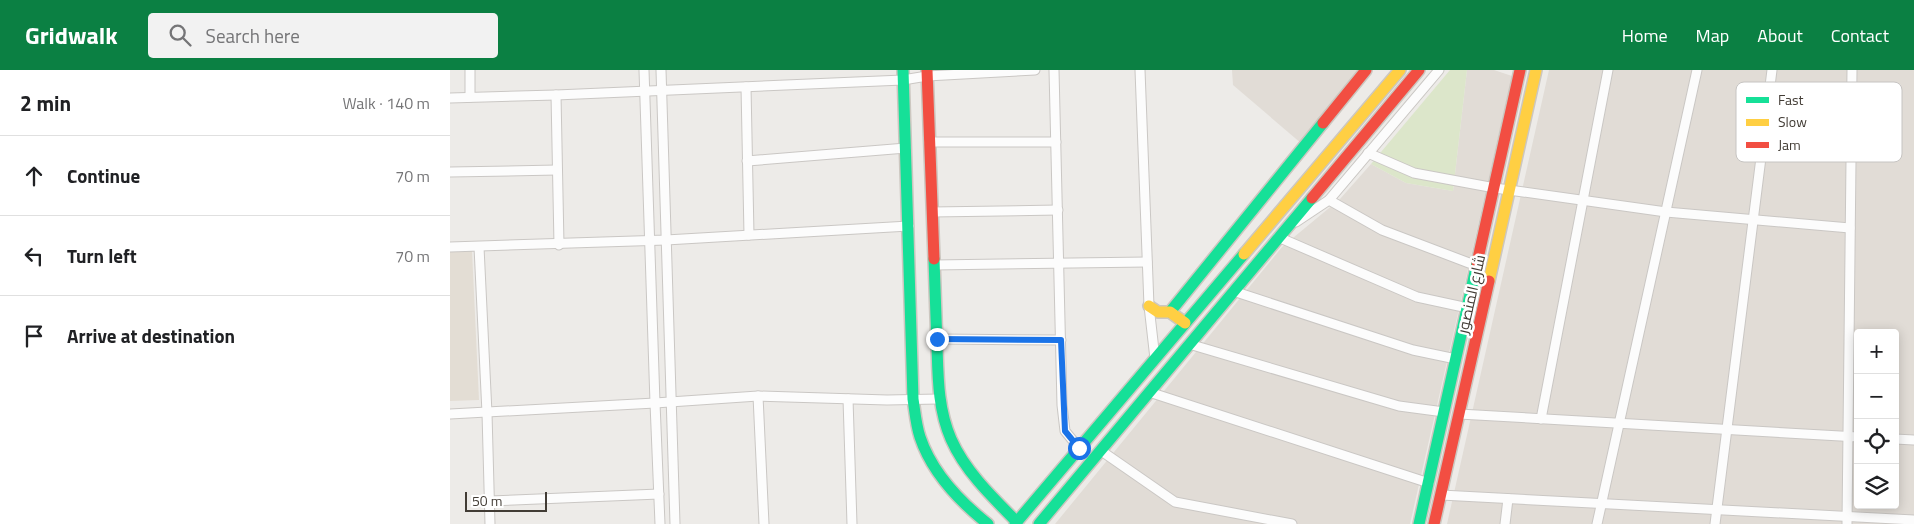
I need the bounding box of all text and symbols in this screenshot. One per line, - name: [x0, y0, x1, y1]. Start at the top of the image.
- search box: [148, 13, 498, 58]
- text: Gridwalk: [25, 17, 118, 53]
- icon: search: [166, 21, 194, 49]
- text: Search here: [206, 21, 300, 50]
- text: Home: [1622, 22, 1668, 49]
- text: Map: [1696, 22, 1729, 49]
- text: About: [1757, 22, 1803, 49]
- text: Contact: [1831, 22, 1889, 49]
- legend: [1736, 82, 1902, 162]
- text: 2 min: [20, 87, 71, 119]
- text: Fast: [1778, 89, 1803, 110]
- text: Walk · 140 m: [342, 91, 430, 115]
- text: Slow: [1778, 111, 1807, 132]
- text: Jam: [1778, 134, 1801, 155]
- text: Continue: [67, 161, 140, 190]
- icon: ahead: [20, 162, 48, 190]
- text: 70 m: [395, 164, 430, 188]
- text: Turn left: [67, 241, 137, 270]
- icon: left: [20, 242, 48, 270]
- text: 70 m: [395, 244, 430, 268]
- street label: شارع المنصور: [1451, 252, 1491, 337]
- text: Arrive at destination: [67, 321, 235, 350]
- icon: arrive: [20, 322, 48, 350]
- route end: [926, 328, 949, 351]
- map controls: [1854, 329, 1899, 509]
- button: +: [1854, 329, 1899, 374]
- button: −: [1854, 374, 1899, 419]
- button: locate: [1854, 419, 1899, 464]
- route start: [1068, 437, 1091, 460]
- button: layers: [1854, 464, 1899, 509]
- scale bar: [465, 489, 548, 512]
- text: 50 m: [472, 490, 502, 511]

